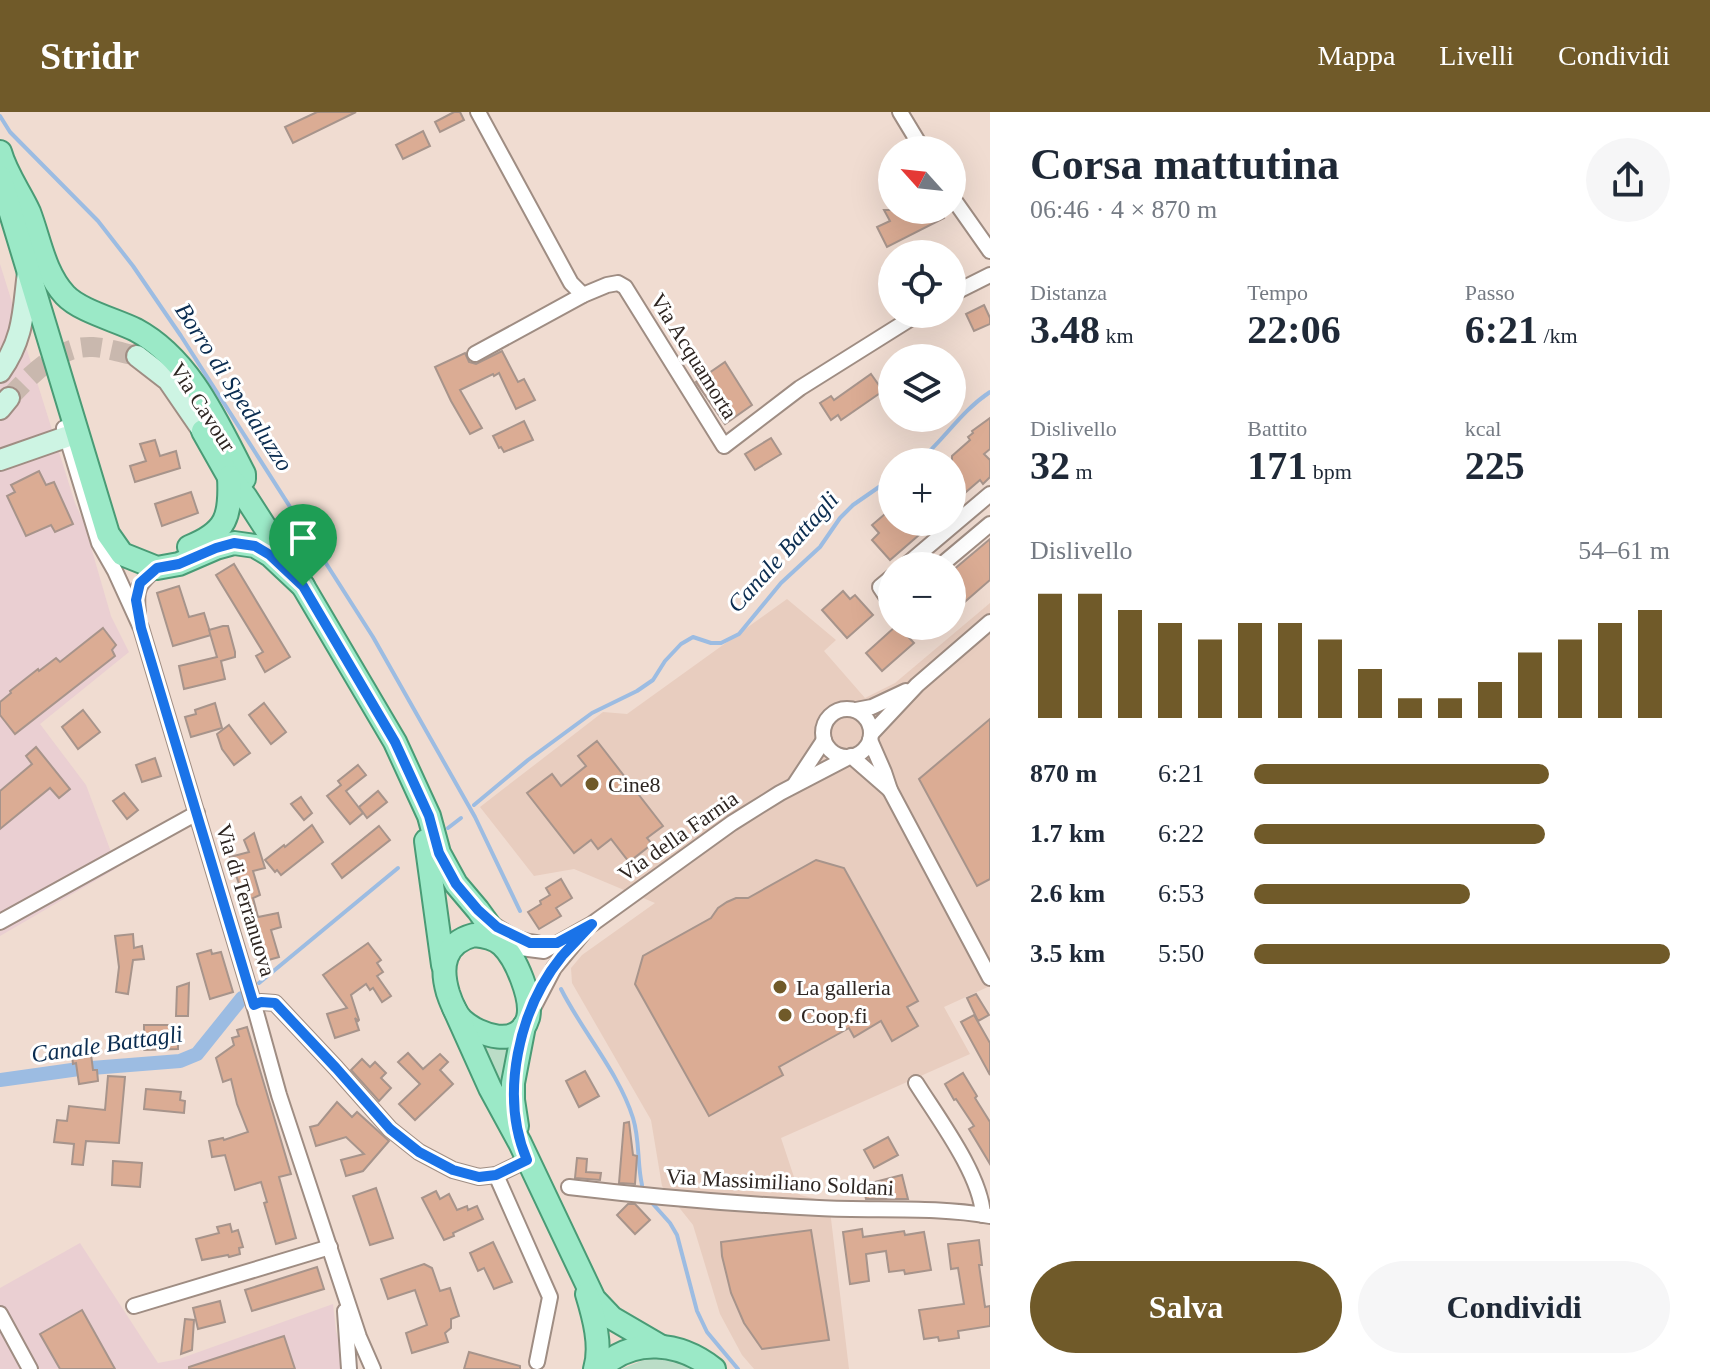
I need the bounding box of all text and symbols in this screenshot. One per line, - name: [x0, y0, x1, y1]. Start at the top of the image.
- text: Stridr: [40, 35, 139, 77]
- text: Mappa: [1318, 40, 1395, 71]
- text: Livelli: [1439, 40, 1514, 71]
- text: Condividi: [1558, 40, 1670, 71]
- north arrow: [878, 136, 966, 224]
- map controls: [878, 136, 966, 640]
- button: share: [1586, 138, 1670, 222]
- text: Corsa mattutina: [1030, 140, 1339, 189]
- text: 06:46 · 4 × 870 m: [1030, 195, 1217, 224]
- button: locate: [878, 240, 966, 328]
- text: Distanza: [1030, 280, 1107, 305]
- text: Tempo: [1247, 280, 1308, 305]
- text: Passo: [1465, 280, 1515, 305]
- street label: Via Acquamorta: [645, 289, 743, 424]
- water label: Borro di Spedaluzzo: [170, 298, 298, 476]
- text: 3.48: [1030, 307, 1100, 352]
- text: 22:06: [1247, 307, 1341, 352]
- text: 6:21: [1465, 307, 1538, 352]
- text: km: [1100, 323, 1134, 348]
- text: /km: [1538, 323, 1578, 348]
- button: layers: [878, 344, 966, 432]
- street label: Via Cavour: [165, 358, 241, 457]
- text: Dislivello: [1030, 416, 1117, 441]
- text: Battito: [1247, 416, 1307, 441]
- text: kcal: [1465, 416, 1501, 441]
- text: 32: [1030, 443, 1070, 488]
- text: 171: [1247, 443, 1307, 488]
- text: 225: [1465, 443, 1525, 488]
- button: +: [878, 448, 966, 536]
- text: m: [1070, 459, 1093, 484]
- text: bpm: [1307, 459, 1352, 484]
- water label: Canale Battagli: [722, 487, 844, 617]
- pin: [269, 504, 337, 586]
- icon: arrive: [281, 516, 325, 560]
- text: Dislivello: [1030, 536, 1133, 565]
- text: 54–61 m: [1578, 536, 1670, 565]
- button: −: [878, 552, 966, 640]
- text: 870 m: [1030, 759, 1097, 788]
- text: 6:21: [1158, 759, 1204, 788]
- place label: Cine8: [608, 772, 661, 797]
- marker: Cine8: [583, 775, 601, 793]
- street label: Via della Farnia: [613, 785, 743, 887]
- text: 1.7 km: [1030, 819, 1105, 848]
- text: 6:22: [1158, 819, 1204, 848]
- street label: Via di Terranuova: [211, 821, 281, 979]
- text: 2.6 km: [1030, 879, 1105, 908]
- text: 6:53: [1158, 879, 1204, 908]
- text: 3.5 km: [1030, 939, 1105, 968]
- text: 5:50: [1158, 939, 1204, 968]
- place label: La galleria: [796, 975, 891, 1000]
- marker: La galleria: [771, 978, 789, 996]
- place label: Coop.fi: [801, 1003, 868, 1028]
- marker: Coop.fi: [776, 1006, 794, 1024]
- water label: Canale Battagli: [30, 1021, 184, 1067]
- street label: Via Massimiliano Soldani: [665, 1164, 895, 1200]
- button: Salva: [1030, 1261, 1342, 1353]
- button: Condividi: [1358, 1261, 1670, 1353]

